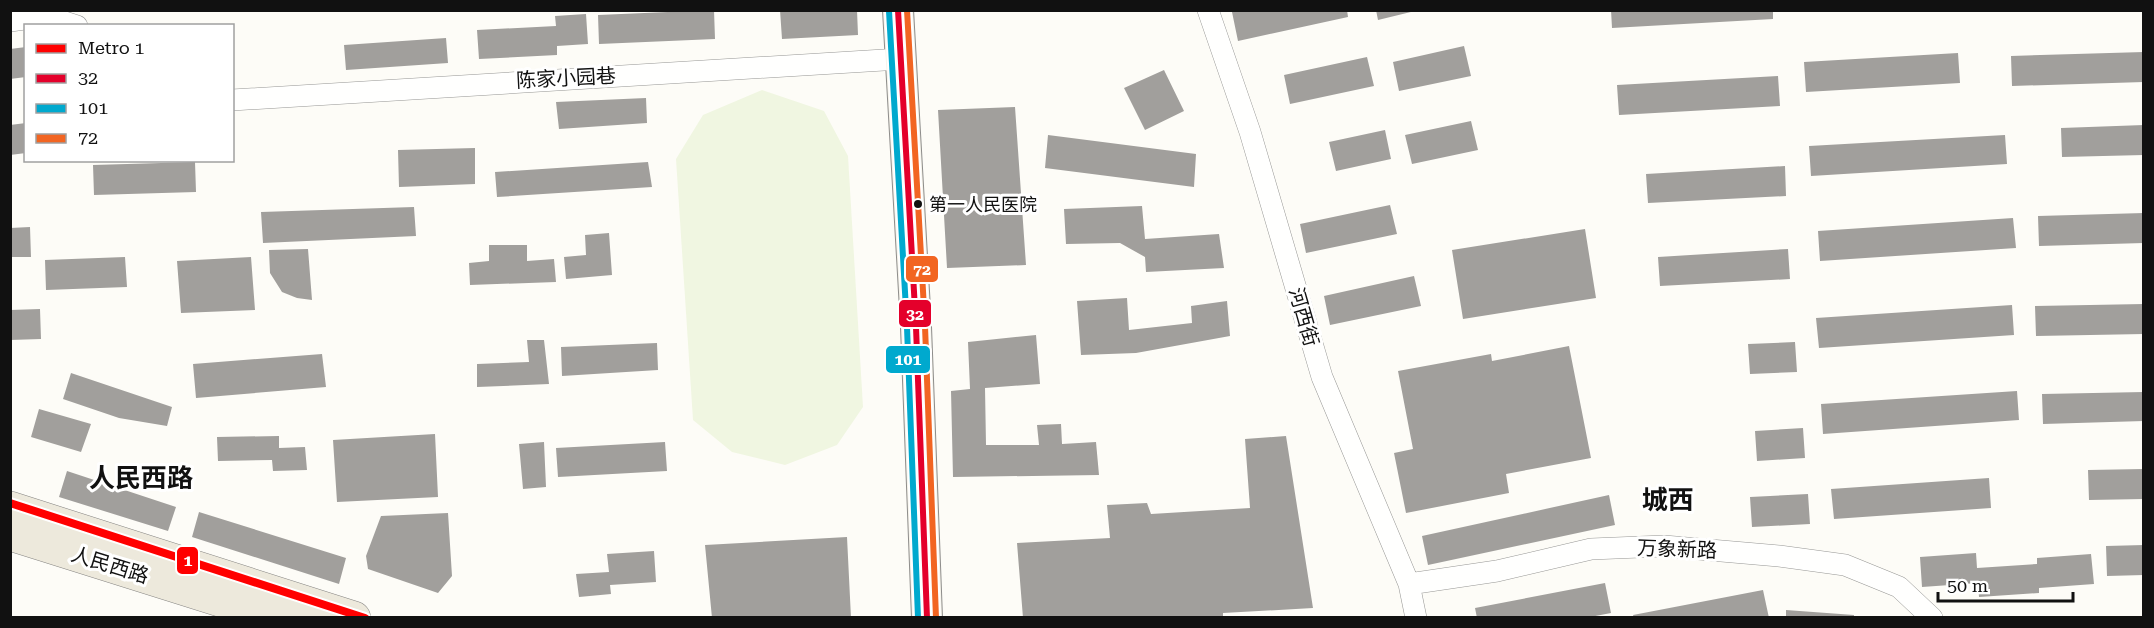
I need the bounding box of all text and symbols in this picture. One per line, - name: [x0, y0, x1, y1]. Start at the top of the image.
- legend: [24, 24, 234, 162]
- text: Metro 1: [78, 37, 144, 58]
- street label: 陈家小园巷: [515, 63, 617, 93]
- text: 32: [78, 67, 98, 88]
- text: 101: [78, 97, 108, 118]
- text: 72: [78, 127, 98, 148]
- place label: 第一人民医院: [929, 194, 1037, 215]
- marker: 第一人民医院: [912, 198, 924, 210]
- line badge: 72: [905, 255, 939, 283]
- text: 72: [913, 260, 931, 279]
- street label: 河西街: [1284, 285, 1324, 349]
- line badge: 32: [898, 299, 932, 328]
- text: 32: [906, 305, 924, 324]
- line badge: 101: [885, 345, 931, 374]
- text: 101: [895, 350, 921, 369]
- district label: 人民西路: [89, 463, 193, 493]
- district label: 城西: [1642, 485, 1694, 515]
- street label: 万象新路: [1637, 536, 1717, 562]
- street label: 人民西路: [68, 542, 152, 588]
- line badge: 1: [176, 546, 199, 575]
- text: 1: [184, 551, 193, 570]
- scale bar: [1938, 565, 2073, 603]
- text: 50 m: [1947, 575, 1988, 596]

